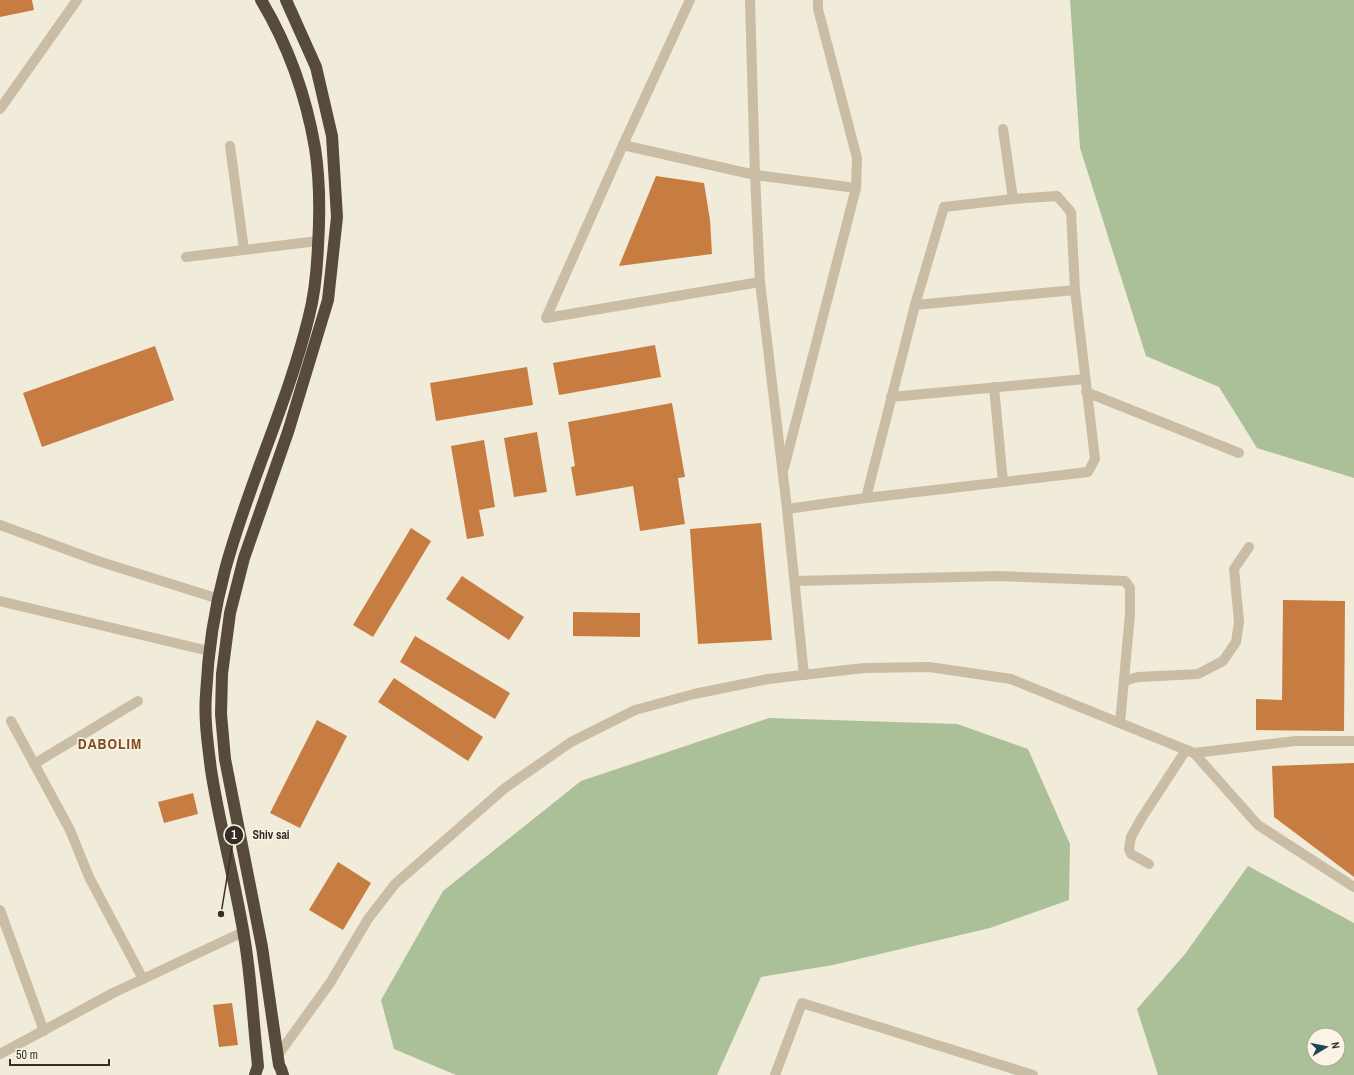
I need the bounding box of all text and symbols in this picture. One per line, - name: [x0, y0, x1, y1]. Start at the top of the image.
- district label: DABOLIM: [78, 733, 142, 754]
- callout: Shiv sai: [224, 823, 297, 847]
- text: 1: [231, 827, 237, 843]
- text: Shiv sai: [252, 827, 290, 843]
- north arrow: [1306, 1027, 1346, 1067]
- scale bar: [10, 1041, 109, 1067]
- text: N: [1328, 1041, 1343, 1050]
- text: 50 m: [16, 1047, 38, 1063]

